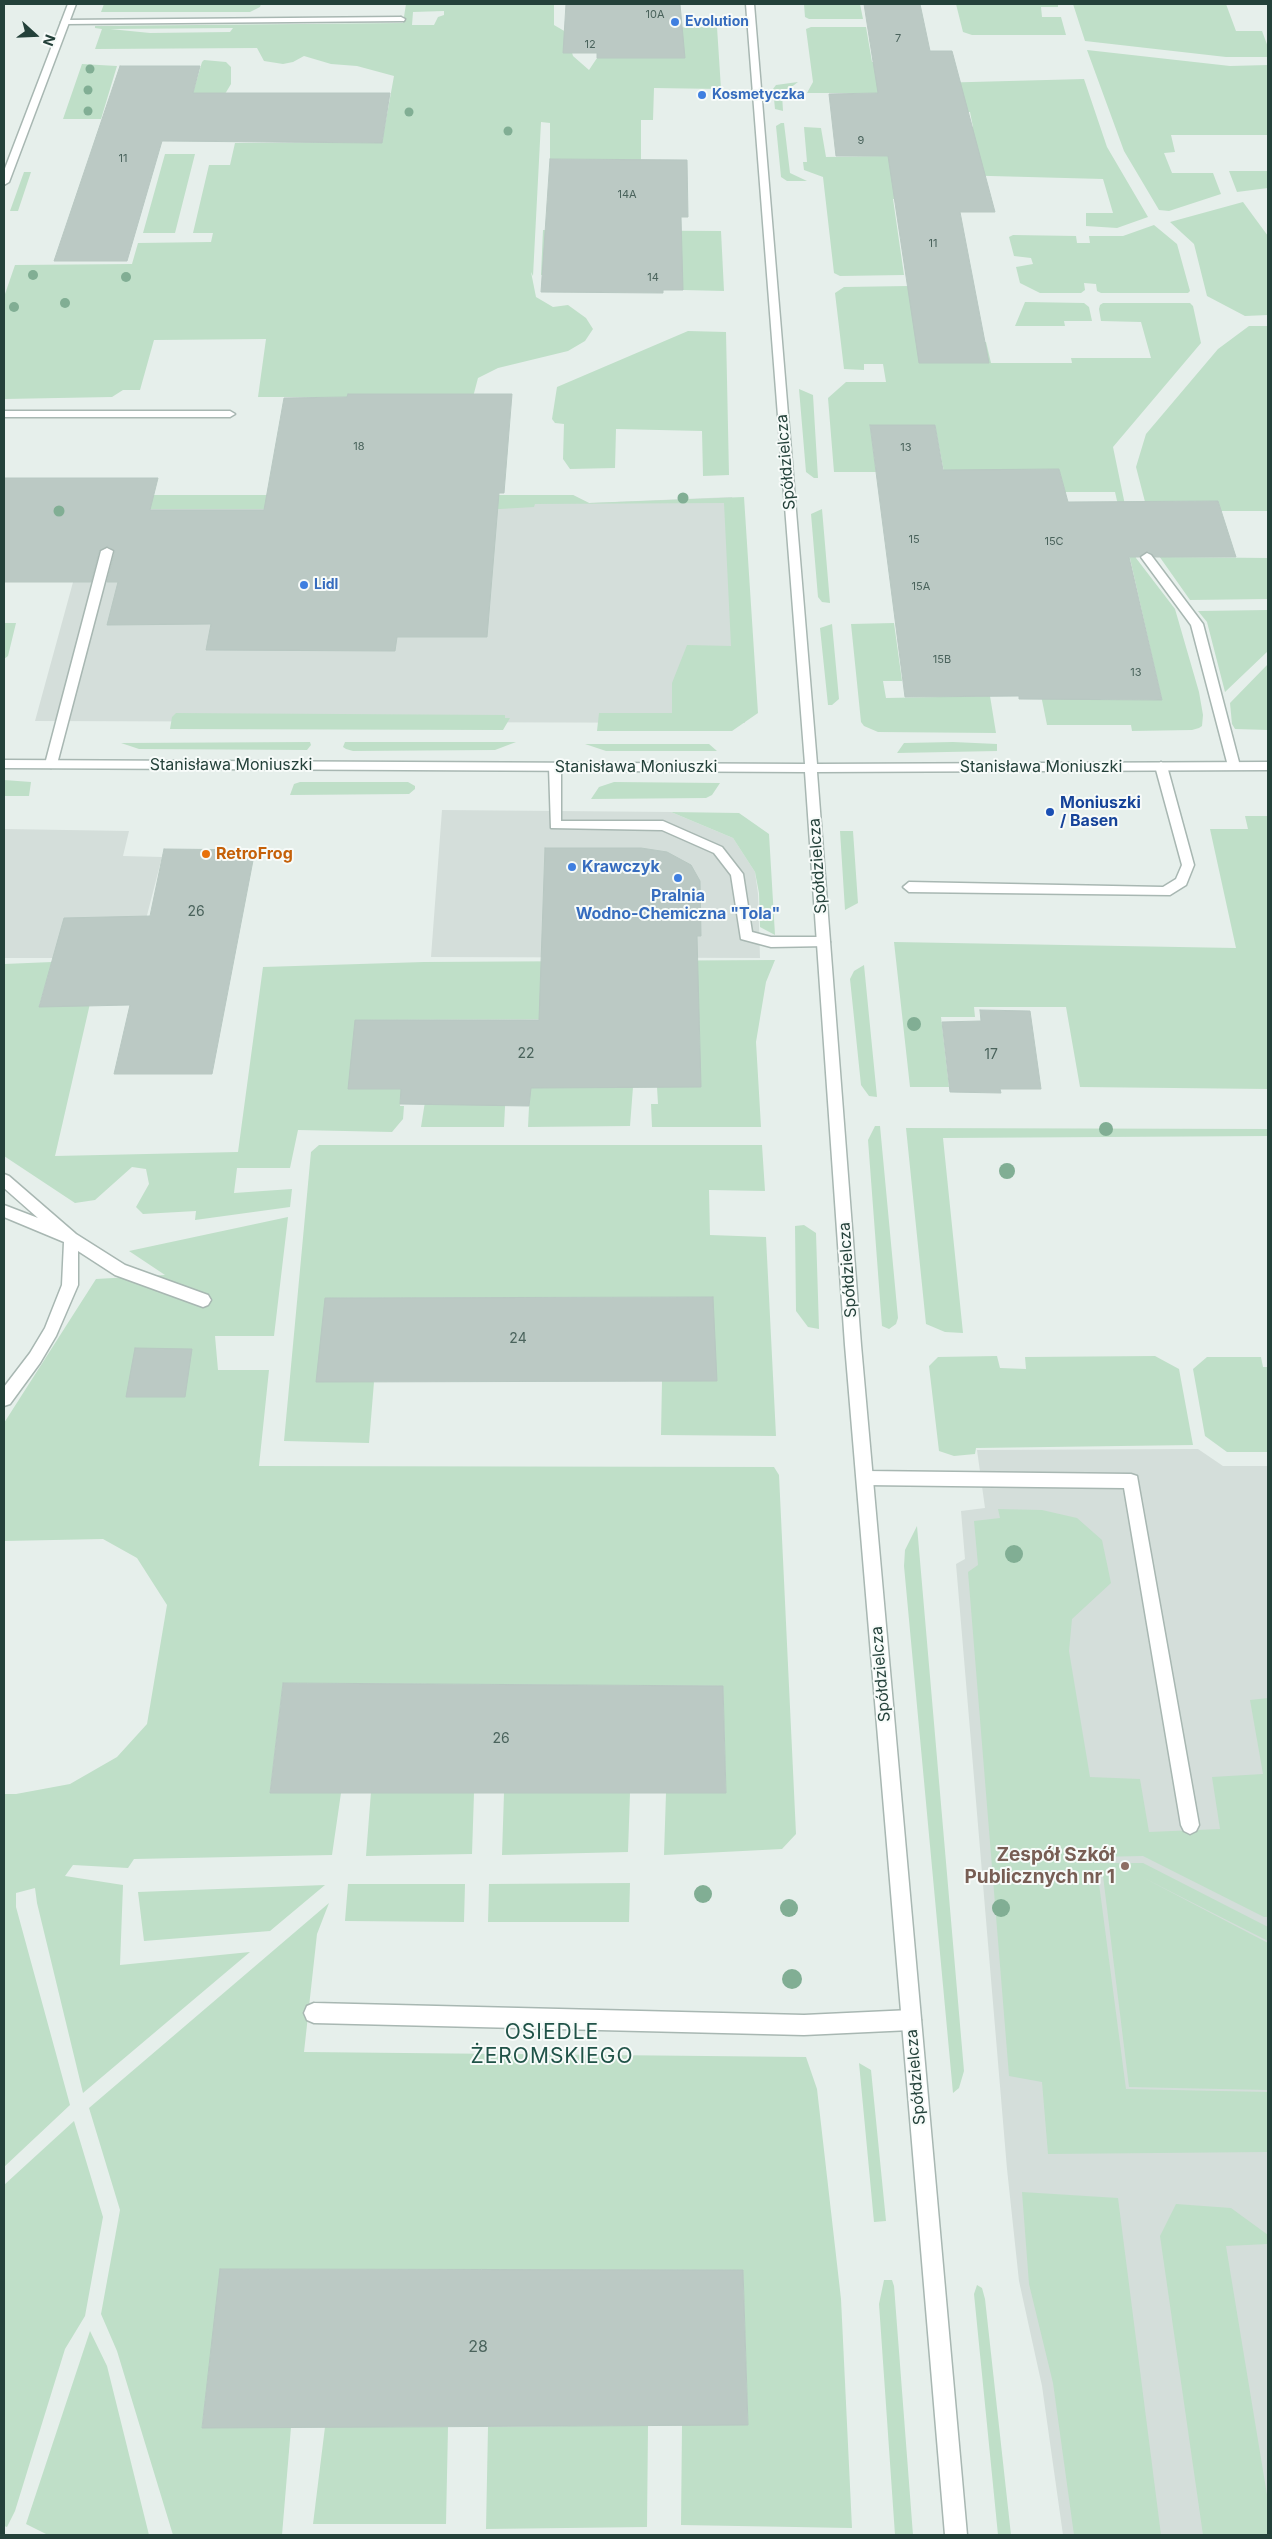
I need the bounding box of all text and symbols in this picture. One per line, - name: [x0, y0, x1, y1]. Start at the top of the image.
- house number: 10A: [645, 8, 665, 22]
- north arrow: [10, 10, 60, 60]
- place label: Evolution: [685, 14, 749, 30]
- marker: Evolution: [669, 16, 681, 28]
- text: N: [40, 32, 59, 48]
- house number: 7: [895, 32, 901, 46]
- house number: 12: [584, 38, 596, 52]
- place label: Kosmetyczka: [712, 87, 805, 103]
- marker: Kosmetyczka: [696, 89, 708, 101]
- house number: 9: [858, 134, 864, 148]
- house number: 11: [119, 152, 127, 166]
- house number: 14A: [617, 188, 637, 202]
- house number: 11: [929, 237, 937, 251]
- house number: 14: [647, 271, 659, 285]
- street label: Spółdzielcza: [772, 413, 800, 511]
- house number: 18: [353, 440, 365, 454]
- house number: 13: [900, 441, 912, 455]
- house number: 15: [908, 533, 920, 547]
- house number: 15C: [1044, 535, 1064, 549]
- place label: Lidl: [314, 577, 338, 593]
- marker: Lidl: [298, 579, 310, 591]
- house number: 15A: [912, 580, 930, 594]
- house number: 15B: [933, 653, 951, 667]
- house number: 13: [1130, 666, 1142, 680]
- street label: Stanisława Moniuszki: [150, 755, 312, 775]
- street label: Stanisława Moniuszki: [555, 757, 717, 777]
- street label: Stanisława Moniuszki: [960, 757, 1122, 777]
- place label: Moniuszki / Basen: [1060, 793, 1141, 831]
- marker: Moniuszki / Basen: [1044, 806, 1056, 818]
- street label: Spółdzielcza: [805, 817, 831, 915]
- place label: RetroFrog: [216, 844, 293, 864]
- marker: RetroFrog: [200, 848, 212, 860]
- place label: Krawczyk: [582, 857, 660, 877]
- marker: Krawczyk: [566, 861, 578, 873]
- marker: Pralnia Wodno-Chemiczna "Tola": [672, 872, 684, 884]
- place label: Pralnia Wodno-Chemiczna "Tola": [576, 886, 780, 924]
- house number: 26: [187, 904, 205, 920]
- house number: 22: [517, 1046, 535, 1062]
- house number: 17: [984, 1047, 998, 1063]
- street label: Spółdzielcza: [835, 1221, 861, 1319]
- house number: 24: [509, 1331, 527, 1347]
- street label: Spółdzielcza: [867, 1625, 895, 1723]
- house number: 26: [492, 1731, 510, 1747]
- place label: Zespół Szkół Publicznych nr 1: [965, 1844, 1115, 1888]
- marker: Zespół Szkół Publicznych nr 1: [1119, 1860, 1131, 1872]
- district label: OSIEDLE ŻEROMSKIEGO: [469, 2020, 635, 2070]
- street label: Spółdzielcza: [902, 2028, 930, 2126]
- house number: 28: [468, 2337, 488, 2357]

